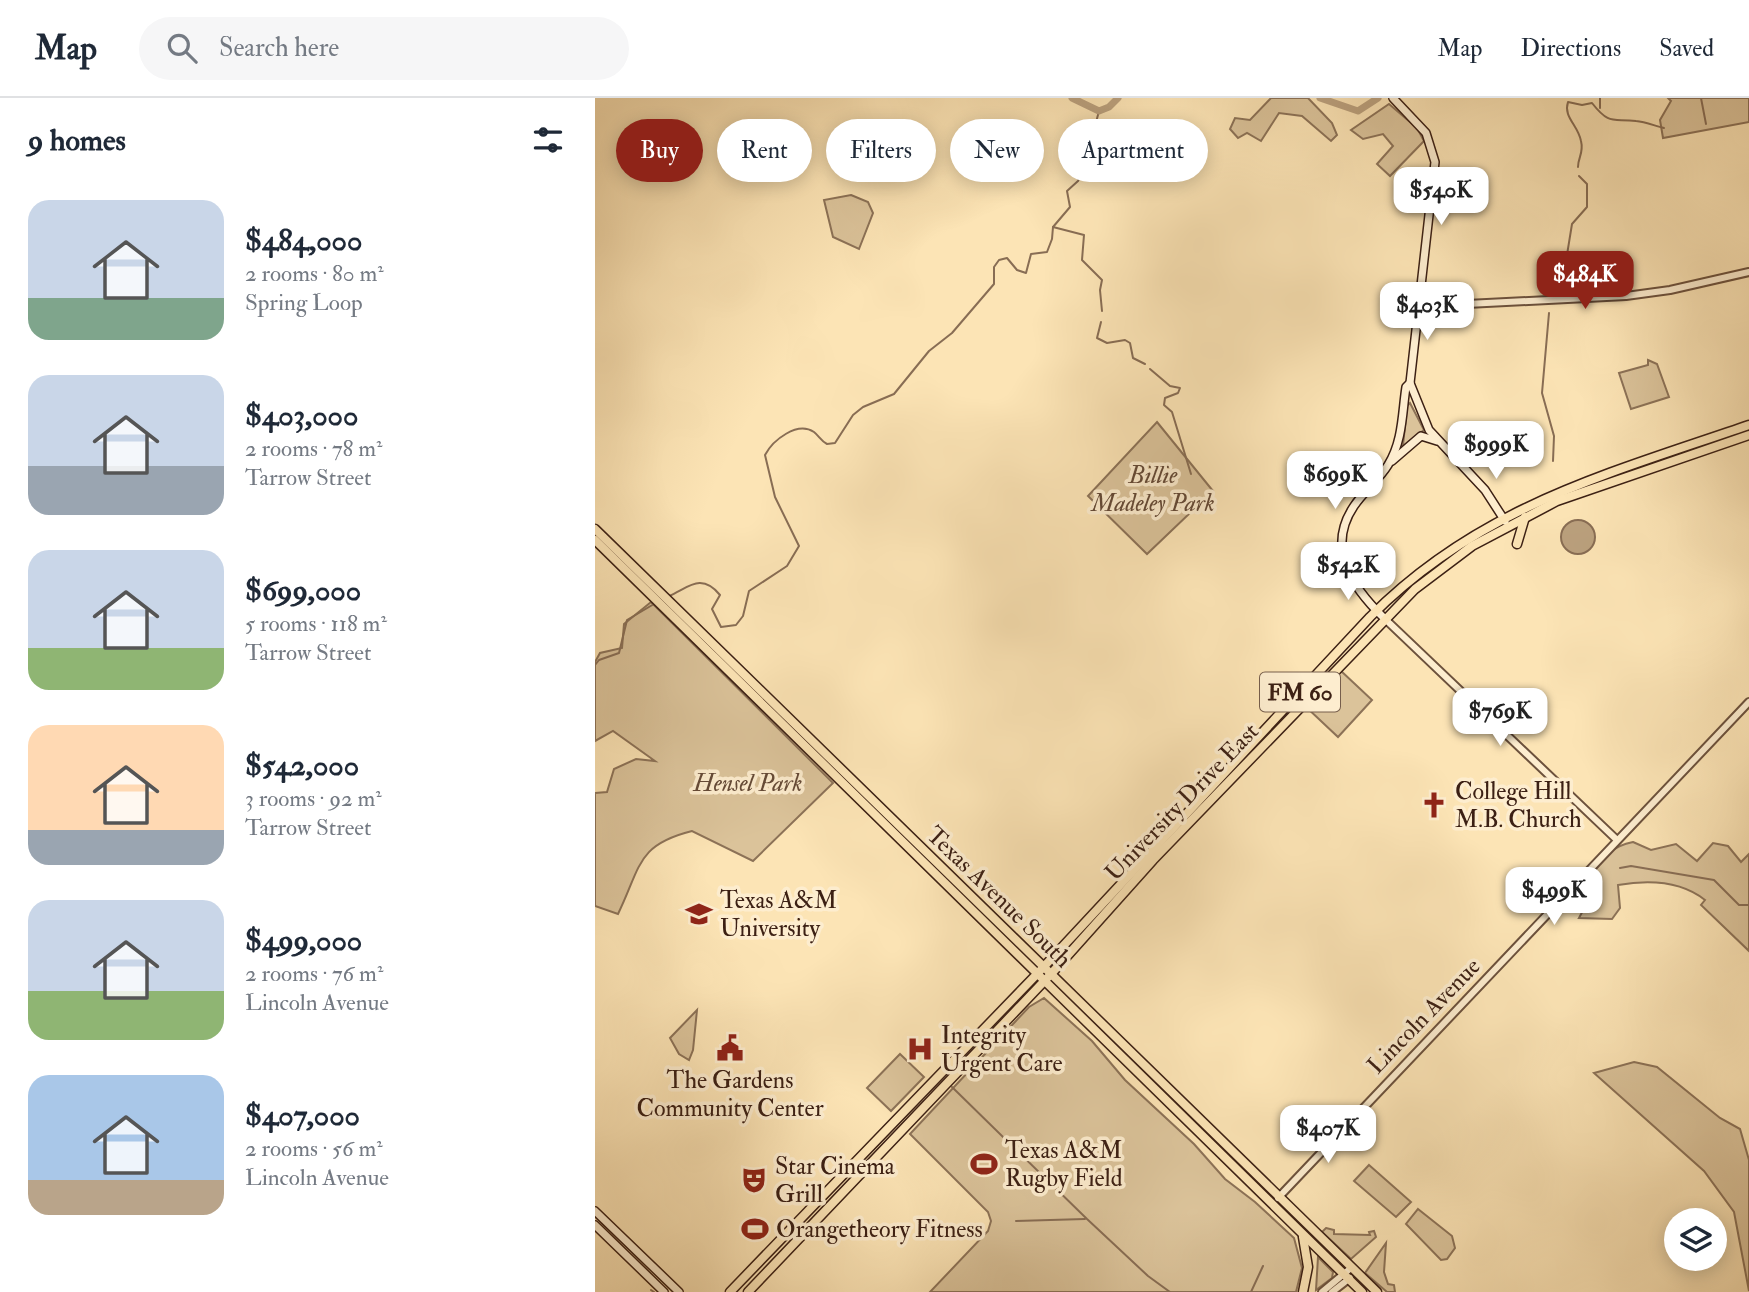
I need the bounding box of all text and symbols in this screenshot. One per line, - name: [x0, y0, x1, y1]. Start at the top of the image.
- search box: [139, 17, 629, 80]
- text: Map: [35, 28, 97, 69]
- icon: search: [163, 29, 201, 67]
- text: Search here: [219, 32, 339, 64]
- text: Map: [1437, 33, 1482, 64]
- text: Directions: [1520, 33, 1621, 64]
- text: Saved: [1659, 33, 1714, 64]
- chip: Buy: [616, 119, 703, 182]
- chip: Rent: [717, 119, 812, 182]
- chip: Filters: [826, 119, 936, 182]
- chip: New: [950, 119, 1044, 182]
- chip: Apartment: [1058, 119, 1208, 182]
- icon: filters: [529, 121, 567, 159]
- text: 9 homes: [28, 122, 126, 159]
- pin: $540K: [1392, 167, 1490, 227]
- text: $540K: [1410, 175, 1472, 204]
- text: $484,000: [245, 222, 362, 259]
- icon: home: [84, 228, 168, 312]
- pin: $484K: [1536, 252, 1634, 311]
- text: 2 rooms · 80 m²: [245, 259, 384, 288]
- text: $484K: [1553, 259, 1617, 288]
- pin: $403K: [1378, 282, 1476, 342]
- text: Spring Loop: [245, 288, 363, 317]
- text: $403K: [1396, 290, 1458, 319]
- text: $403,000: [245, 397, 358, 434]
- icon: home: [84, 403, 168, 487]
- pin: $999K: [1447, 422, 1545, 481]
- text: $999K: [1464, 429, 1528, 458]
- text: 2 rooms · 78 m²: [245, 434, 383, 463]
- pin: $699K: [1286, 452, 1384, 511]
- text: $699K: [1303, 459, 1367, 488]
- park label: Billie Madeley Park: [1089, 460, 1215, 519]
- text: Tarrow Street: [245, 463, 371, 492]
- pin: $542K: [1299, 542, 1397, 602]
- text: $542K: [1317, 550, 1379, 579]
- text: $699,000: [245, 572, 361, 609]
- icon: home: [84, 578, 168, 662]
- text: 5 rooms · 118 m²: [245, 609, 387, 638]
- text: Tarrow Street: [245, 638, 371, 667]
- road number: FM 60: [1260, 672, 1340, 712]
- pin: $769K: [1451, 688, 1549, 748]
- text: $769K: [1468, 696, 1532, 725]
- street label: University Drive East: [1098, 716, 1266, 888]
- text: $542,000: [245, 747, 359, 784]
- icon: home: [84, 753, 168, 837]
- park label: Hensel Park: [693, 768, 803, 799]
- place label: College Hill M.B. Church: [1455, 776, 1582, 835]
- text: 3 rooms · 92 m²: [245, 784, 382, 813]
- church icon: College Hill M.B. Church: [1419, 790, 1449, 820]
- text: Tarrow Street: [245, 813, 371, 842]
- street label: Texas Avenue South: [920, 820, 1079, 975]
- pin: $499K: [1505, 868, 1603, 927]
- text: $499K: [1521, 875, 1587, 904]
- place label: Texas A&M University: [720, 885, 837, 944]
- school or university icon: Texas A&M University: [684, 899, 714, 929]
- text: $499,000: [245, 922, 362, 959]
- icon: home: [84, 928, 168, 1012]
- street label: Lincoln Avenue: [1361, 951, 1487, 1081]
- text: 2 rooms · 76 m²: [245, 959, 383, 988]
- text: Lincoln Avenue: [245, 988, 389, 1017]
- place label: Integrity Urgent Care: [941, 1020, 1063, 1079]
- public building icon: The Gardens Community Center: [715, 1033, 745, 1063]
- hospital icon: Integrity Urgent Care: [905, 1034, 935, 1064]
- place label: The Gardens Community Center: [636, 1065, 824, 1124]
- text: $407,000: [245, 1097, 360, 1134]
- icon: home: [84, 1103, 168, 1187]
- pin: $407K: [1279, 1105, 1377, 1165]
- text: $407K: [1296, 1113, 1360, 1142]
- text: 2 rooms · 56 m²: [245, 1134, 383, 1163]
- place label: Texas A&M Rugby Field: [1005, 1135, 1123, 1194]
- sports icon: Texas A&M Rugby Field: [969, 1149, 999, 1179]
- place label: Star Cinema Grill: [775, 1151, 896, 1210]
- text: Lincoln Avenue: [245, 1163, 389, 1192]
- theatre icon: Star Cinema Grill: [739, 1165, 769, 1195]
- map controls: [1664, 1208, 1727, 1271]
- button: layers: [1664, 1208, 1727, 1271]
- sports icon: Orangetheory Fitness: [740, 1214, 770, 1244]
- place label: Orangetheory Fitness: [776, 1214, 983, 1245]

